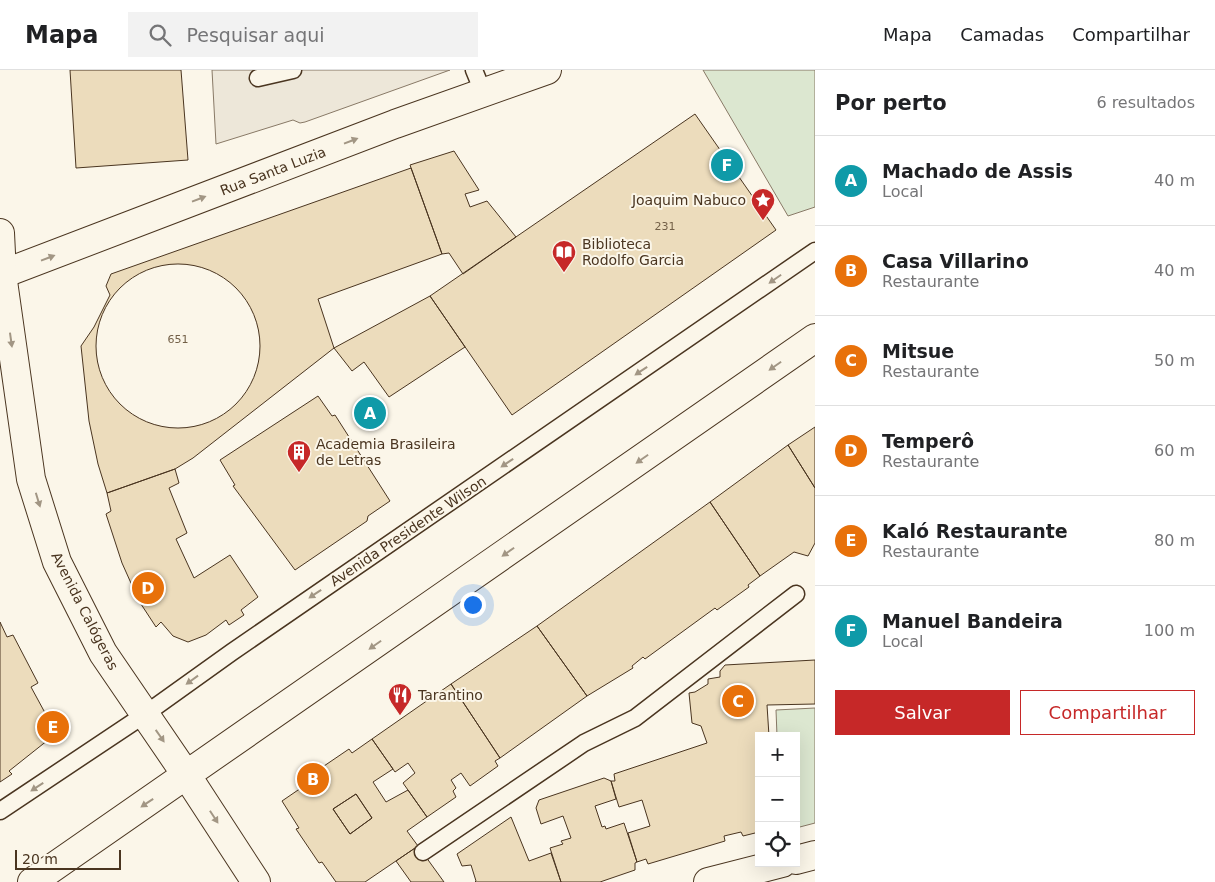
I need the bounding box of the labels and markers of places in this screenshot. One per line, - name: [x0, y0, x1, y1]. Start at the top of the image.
- pin: F: [711, 146, 743, 184]
- place icon: Joaquim Nabuco: [750, 187, 776, 221]
- place label: Joaquim Nabuco: [631, 192, 746, 208]
- place label: Biblioteca Rodolfo Garcia: [582, 236, 684, 268]
- library icon: Biblioteca Rodolfo Garcia: [551, 239, 577, 273]
- pin: A: [354, 394, 386, 432]
- place label: Academia Brasileira de Letras: [316, 436, 456, 468]
- building icon: Academia Brasileira de Letras: [286, 439, 312, 473]
- pin: D: [132, 569, 164, 607]
- restaurant icon: Tarantino: [387, 682, 413, 716]
- pin: C: [722, 682, 754, 720]
- place label: Tarantino: [417, 687, 483, 703]
- pin: E: [37, 708, 69, 746]
- pin: B: [297, 760, 329, 798]

